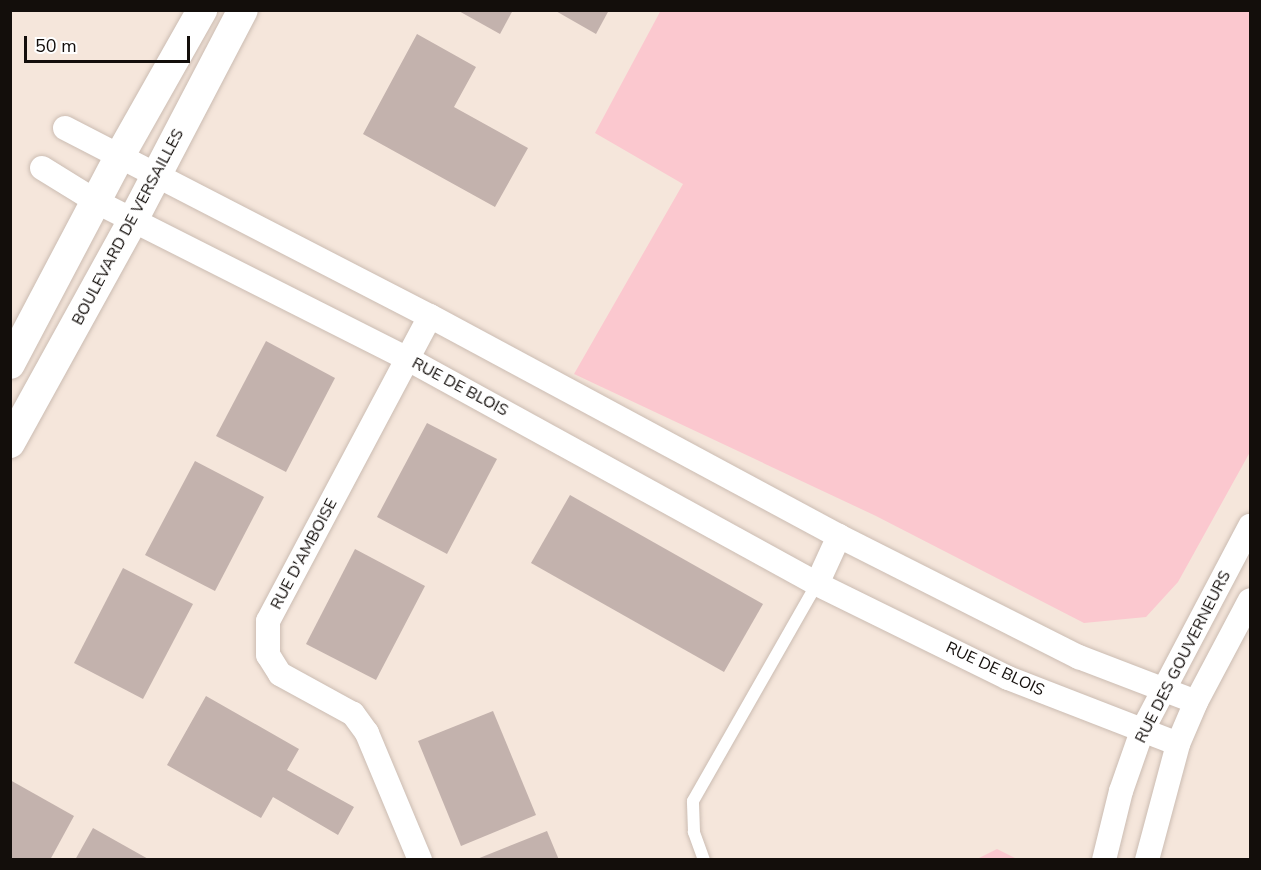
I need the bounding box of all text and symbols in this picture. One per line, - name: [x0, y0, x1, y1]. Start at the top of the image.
- scale bar: [27, 24, 194, 62]
- text: 50 m: [35, 34, 77, 58]
- street label: BOULEVARD DE VERSAILLES: [68, 126, 188, 328]
- street label: RUE DE BLOIS: [409, 354, 511, 420]
- street label: RUE D'AMBOISE: [267, 495, 341, 613]
- street label: RUE DES GOUVERNEURS: [1131, 568, 1235, 746]
- street label: RUE DE BLOIS: [943, 638, 1047, 700]

